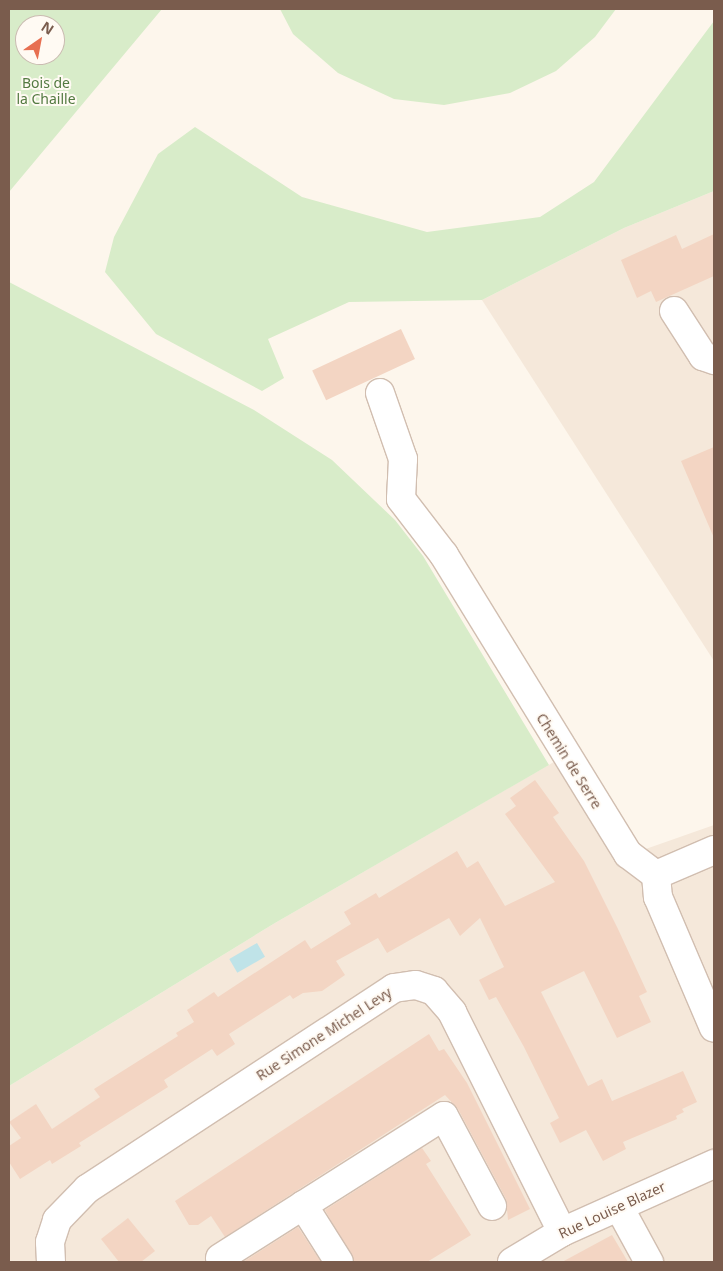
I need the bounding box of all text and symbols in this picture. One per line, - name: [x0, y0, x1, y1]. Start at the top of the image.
- north arrow: [15, 15, 65, 65]
- text: N: [38, 17, 58, 39]
- park label: Bois de la Chaille: [16, 75, 76, 108]
- street label: Chemin de Serre: [533, 710, 605, 812]
- street label: Rue Simone Michel Levy: [253, 984, 395, 1084]
- street label: Rue Louise Blazer: [556, 1178, 668, 1242]

